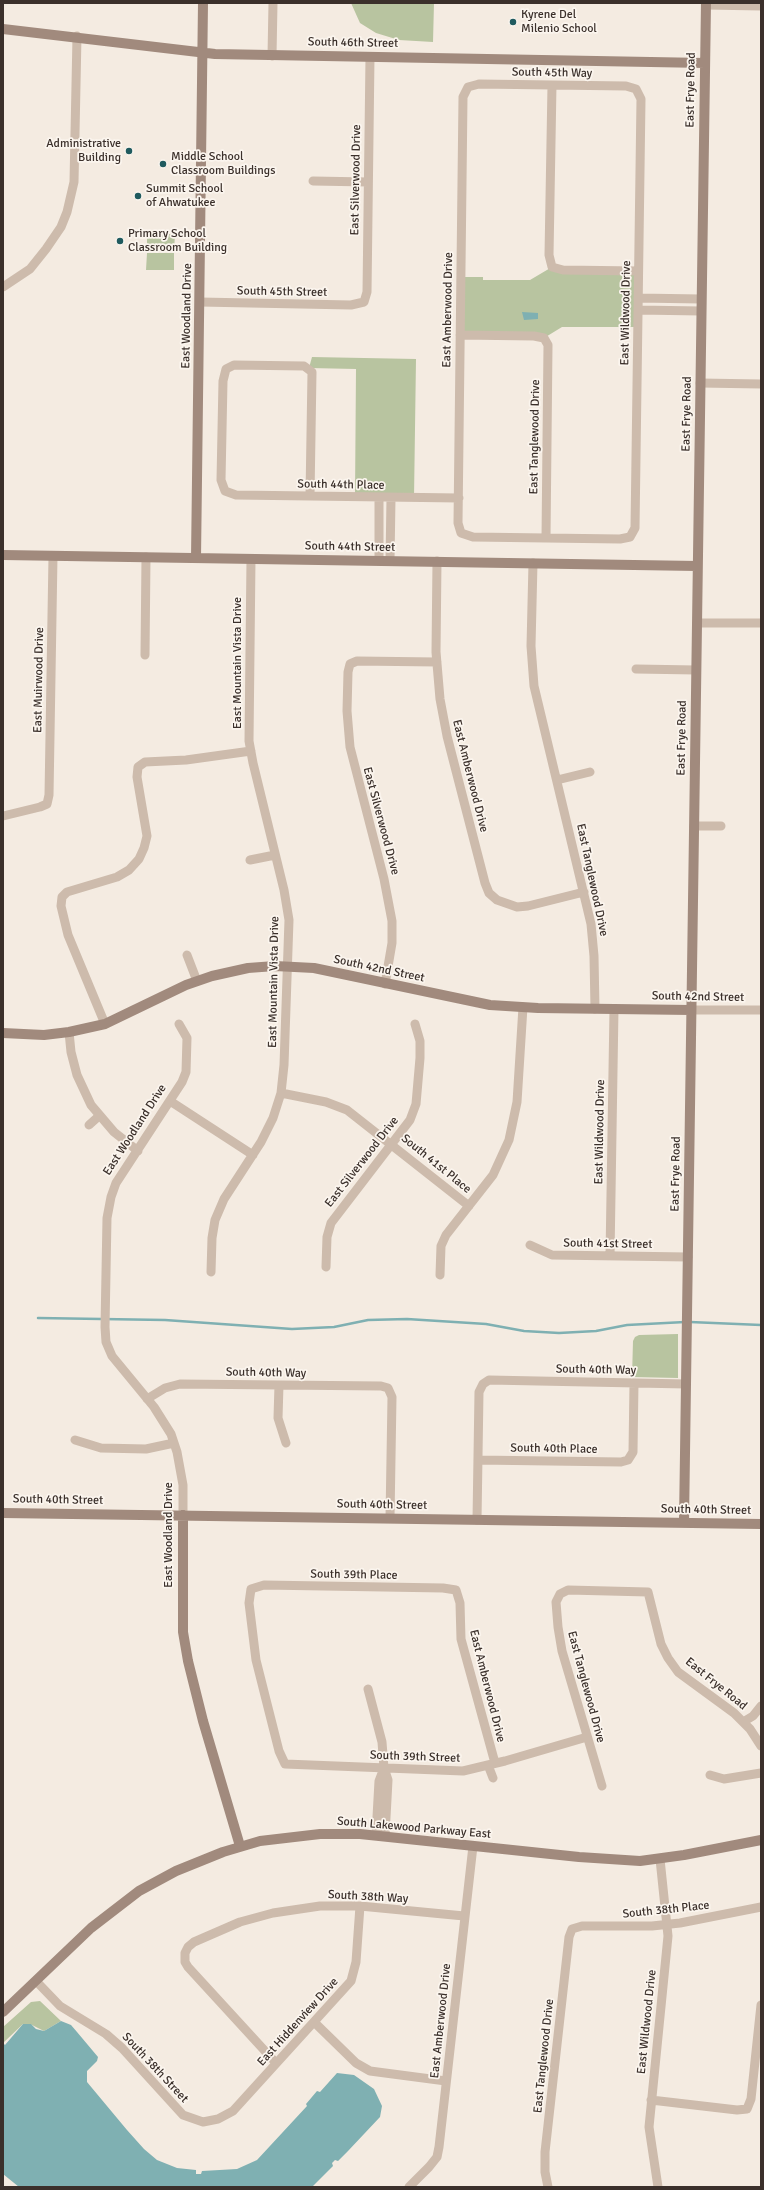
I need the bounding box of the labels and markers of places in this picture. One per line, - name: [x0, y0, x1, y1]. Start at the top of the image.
- place label: Kyrene Del Milenio School: [521, 8, 597, 36]
- marker: Kyrene Del Milenio School: [508, 17, 518, 27]
- place label: Administrative Building: [46, 137, 121, 165]
- marker: Administrative Building: [124, 146, 134, 156]
- place label: Middle School Classroom Buildings: [171, 150, 275, 178]
- marker: Middle School Classroom Buildings: [158, 159, 168, 169]
- place label: Summit School of Ahwatukee: [146, 182, 223, 210]
- marker: Summit School of Ahwatukee: [133, 191, 143, 201]
- place label: Primary School Classroom Building: [128, 227, 227, 255]
- marker: Primary School Classroom Building: [115, 236, 125, 246]

